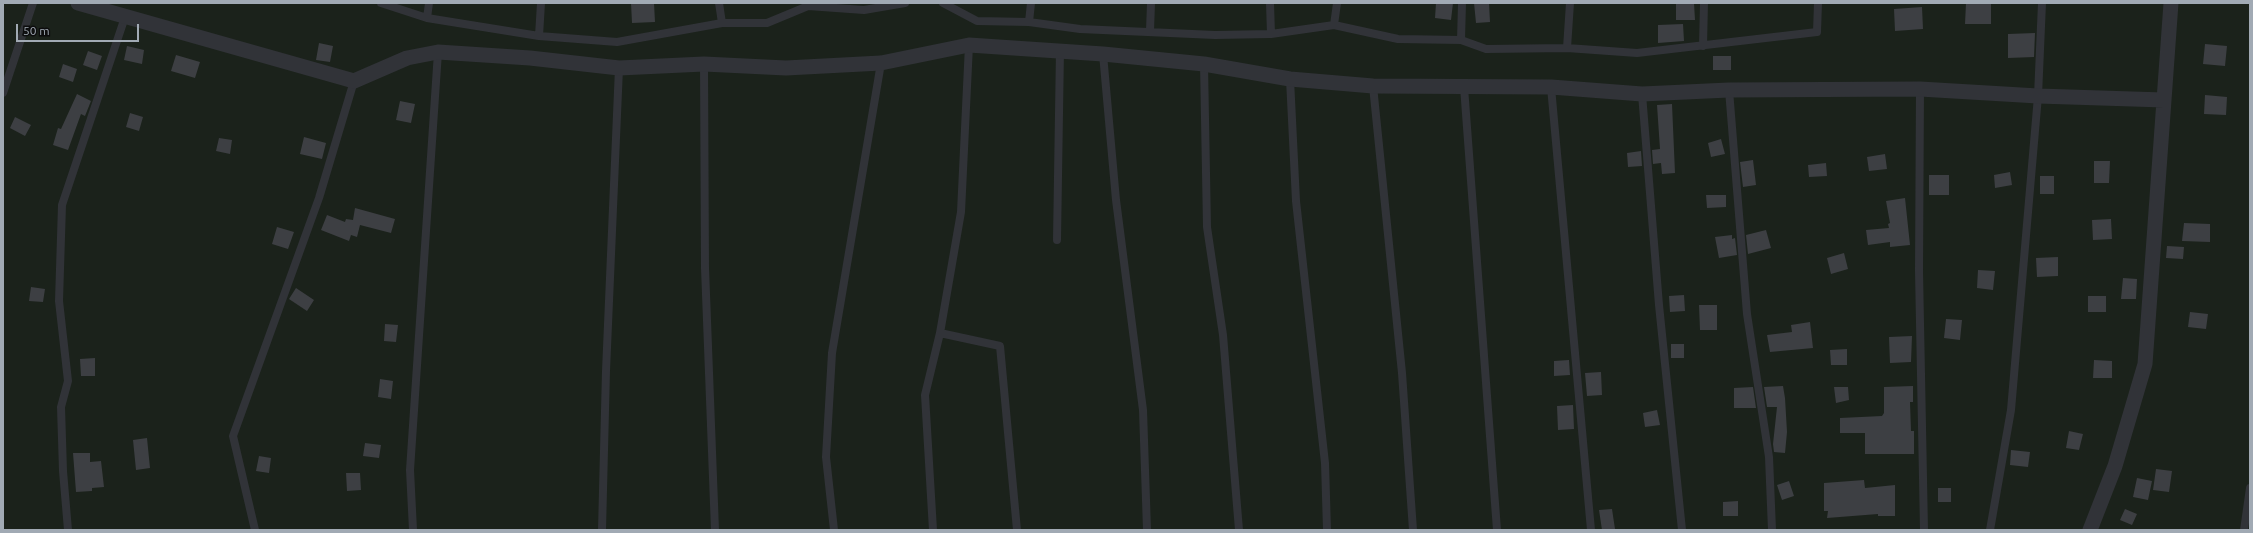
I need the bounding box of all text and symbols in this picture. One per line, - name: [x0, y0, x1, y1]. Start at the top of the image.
- scale bar: [18, 16, 141, 42]
- text: 50 m: [23, 24, 50, 37]

